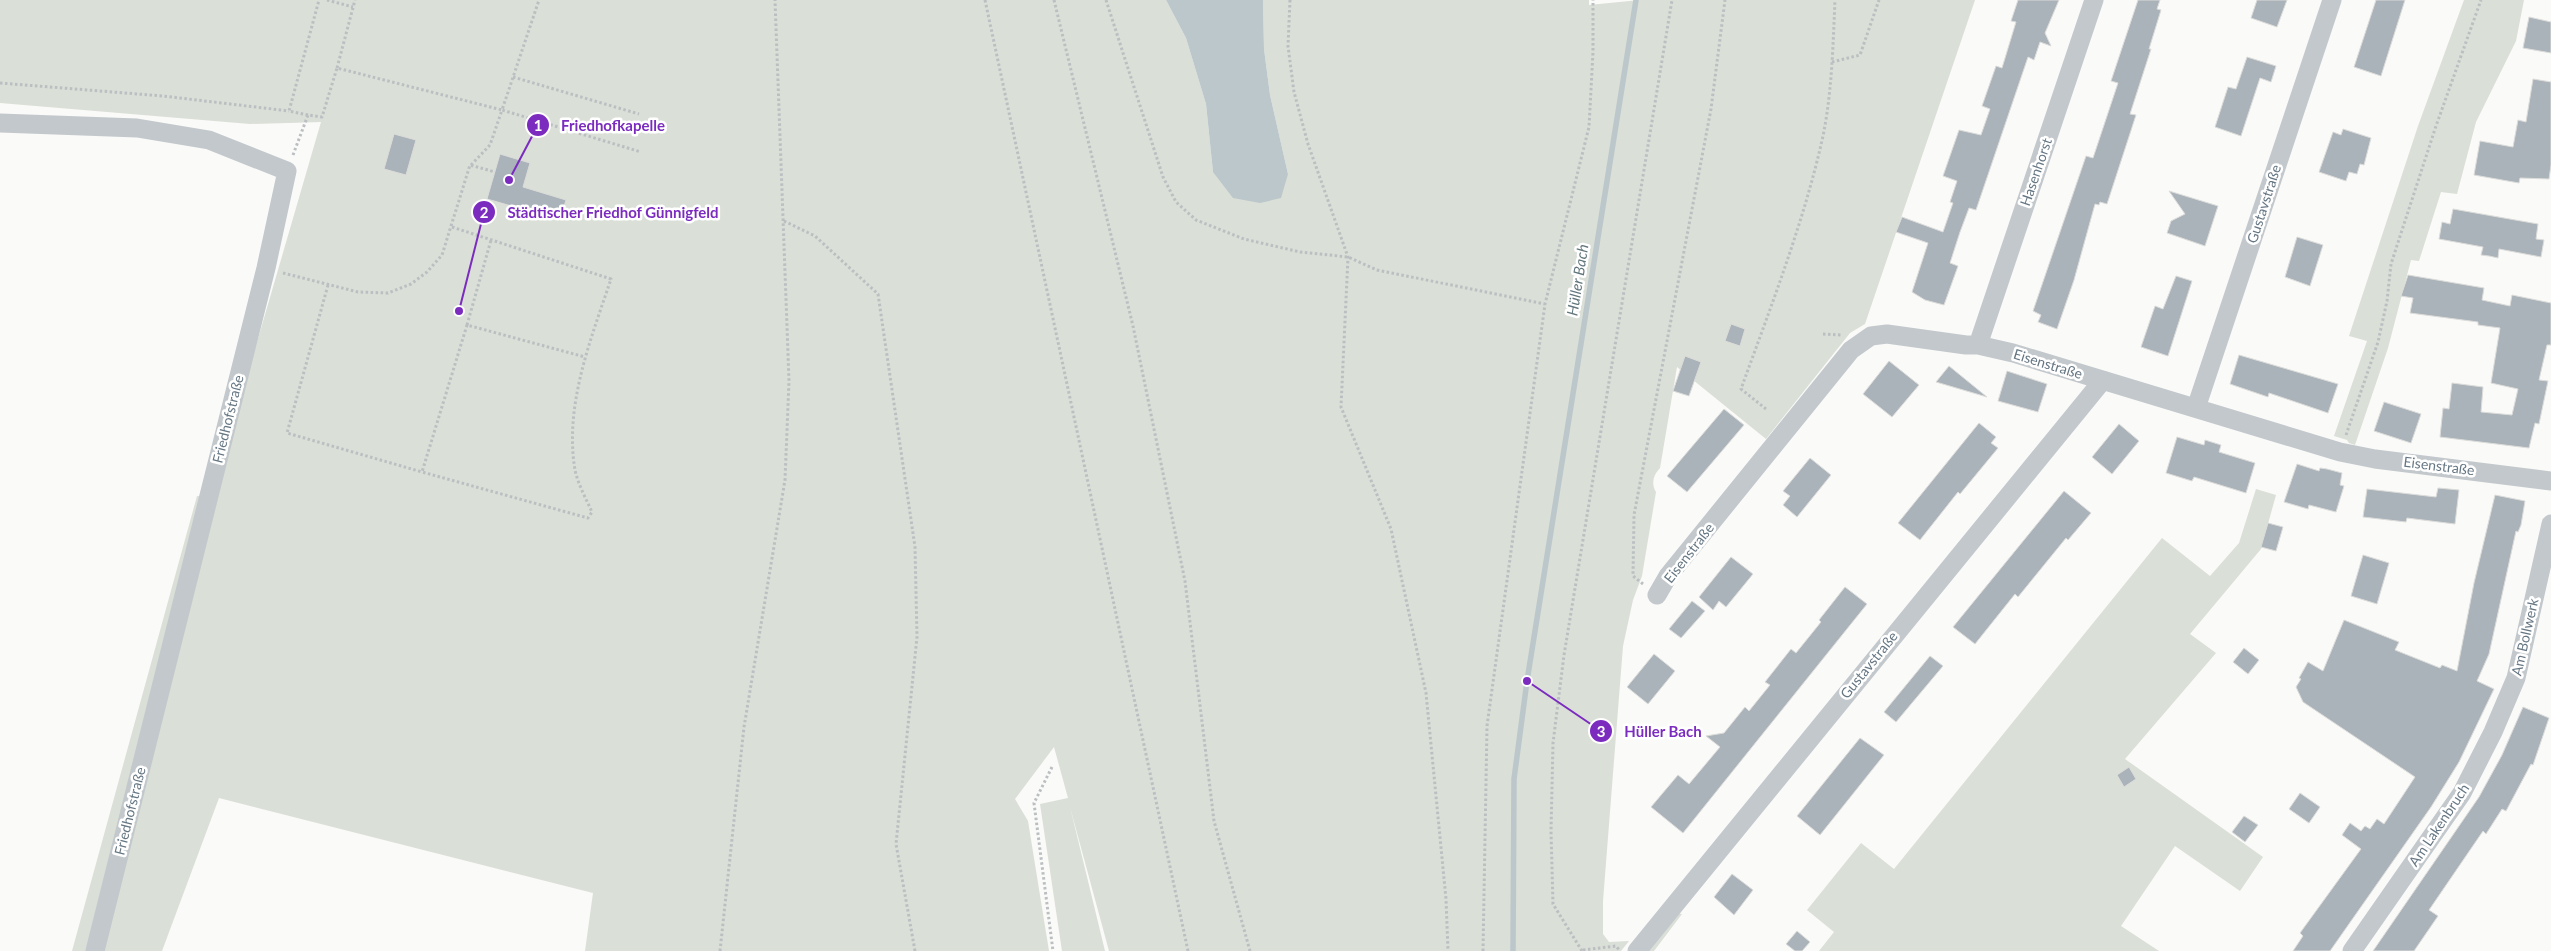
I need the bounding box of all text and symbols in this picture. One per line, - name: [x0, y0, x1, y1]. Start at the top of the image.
- callout: Friedhofkapelle: [526, 110, 675, 140]
- text: 1: [534, 116, 542, 134]
- text: Friedhofkapelle: [561, 116, 665, 134]
- street label: Hasenhorst: [2016, 136, 2055, 208]
- street label: Gustavstraße: [2243, 162, 2284, 245]
- callout: Städtischer Friedhof Günnigfeld: [472, 197, 729, 227]
- text: 2: [480, 203, 489, 221]
- text: Städtischer Friedhof Günnigfeld: [507, 203, 719, 221]
- water label: Hüller Bach: [1562, 243, 1592, 317]
- street label: Eisenstraße: [2012, 345, 2085, 382]
- street label: Friedhofstraße: [208, 373, 247, 465]
- street label: Eisenstraße: [2403, 453, 2475, 478]
- street label: Eisenstraße: [1660, 519, 1717, 586]
- street label: Am Bollwerk: [2507, 596, 2542, 677]
- street label: Gustavstraße: [1836, 628, 1901, 702]
- callout: Hüller Bach: [1589, 716, 1711, 746]
- text: 3: [1597, 722, 1605, 740]
- text: Hüller Bach: [1624, 722, 1702, 740]
- street label: Friedhofstraße: [110, 765, 149, 857]
- street label: Am Lakenbruch: [2405, 780, 2472, 869]

